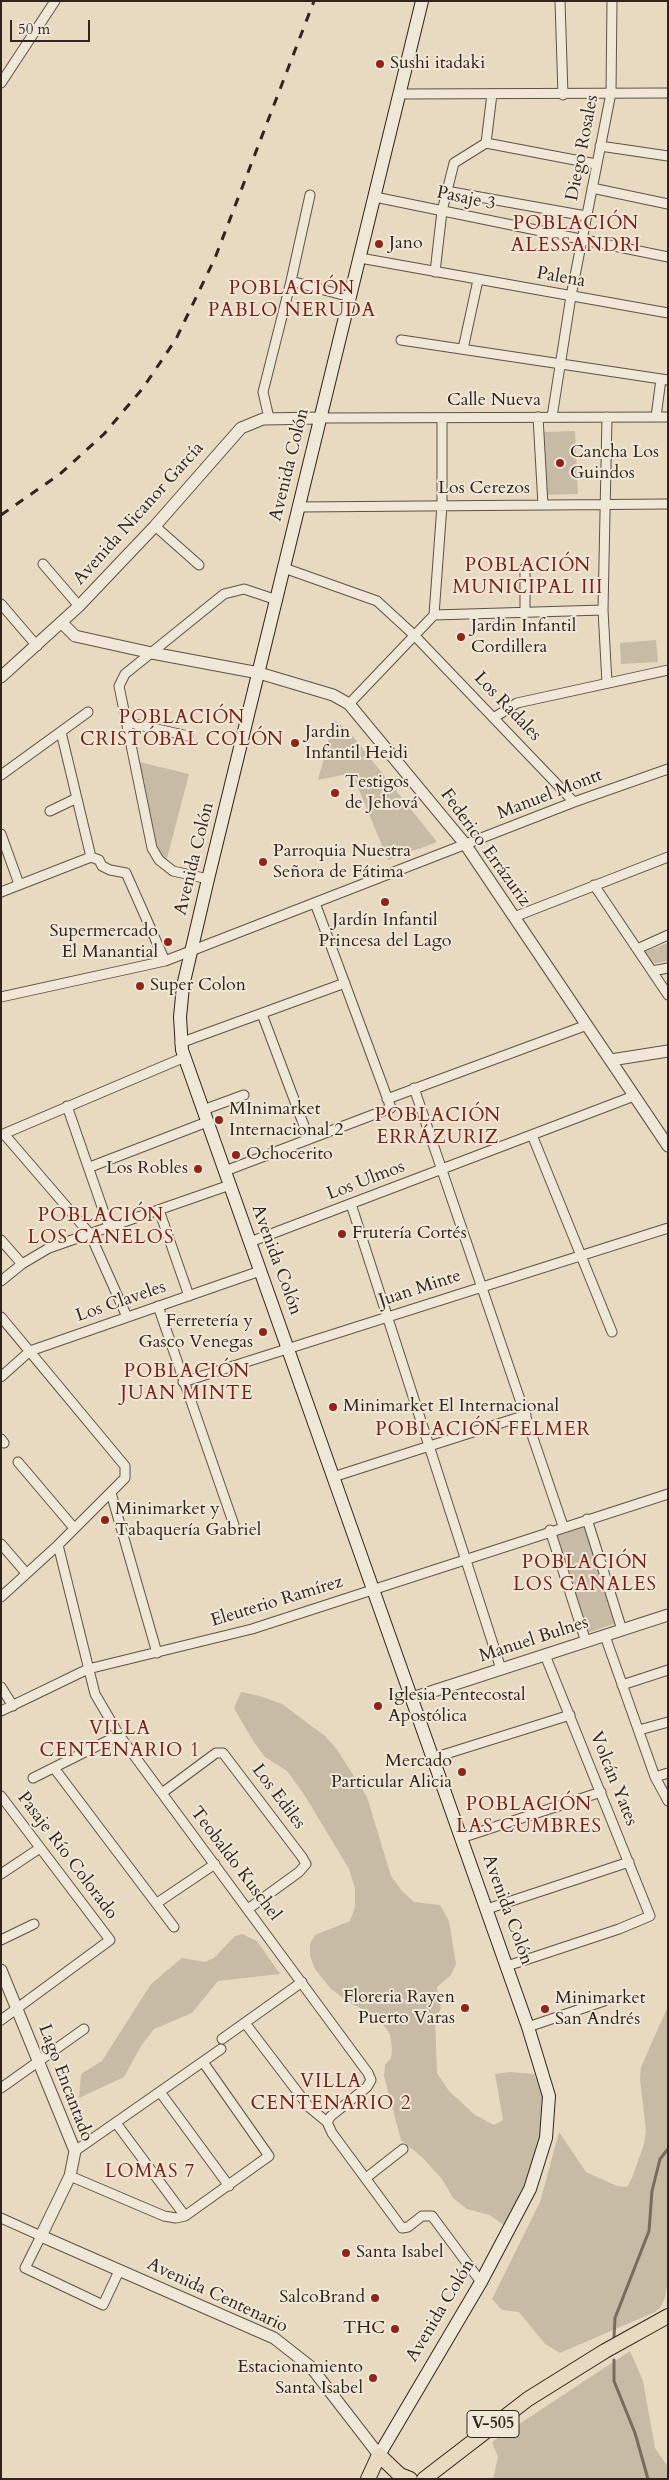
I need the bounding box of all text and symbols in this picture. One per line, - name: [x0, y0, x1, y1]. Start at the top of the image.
- scale bar: [12, 10, 92, 42]
- text: 50 m: [18, 19, 50, 39]
- place label: Sushi itadaki: [390, 53, 485, 75]
- marker: Sushi itadaki: [374, 58, 386, 70]
- street label: Diego Rosales: [562, 93, 604, 203]
- street label: Pasaje 3: [435, 182, 497, 216]
- district label: POBLACIÓN ALESSANDRI: [509, 214, 643, 258]
- place label: Jano: [389, 233, 423, 255]
- marker: Jano: [373, 238, 385, 250]
- street label: Palena: [535, 263, 587, 293]
- district label: POBLACIÓN PABLO NERUDA: [206, 279, 378, 323]
- street label: Calle Nueva: [447, 390, 541, 412]
- street label: Avenida Colón: [266, 406, 314, 524]
- street label: Avenida Nicanor García: [69, 438, 209, 590]
- place label: Cancha Los Guindos: [570, 442, 659, 484]
- marker: Cancha Los Guindos: [554, 457, 566, 469]
- street label: Los Cerezos: [438, 478, 530, 500]
- district label: POBLACIÓN MUNICIPAL III: [451, 556, 605, 600]
- place label: Jardin Infantil Cordillera: [471, 616, 576, 659]
- marker: Jardin Infantil Cordillera: [455, 631, 467, 643]
- street label: Los Radales: [469, 668, 545, 746]
- district label: POBLACIÓN CRISTÓBAL COLÓN: [78, 708, 286, 752]
- place label: Jardin Infantil Heidi: [305, 722, 408, 764]
- marker: Jardin Infantil Heidi: [289, 737, 301, 749]
- street label: Manuel Montt: [494, 765, 606, 825]
- place label: Testigos de Jehová: [345, 772, 418, 814]
- street label: Federico Errázuriz: [435, 785, 535, 911]
- marker: Testigos de Jehová: [329, 787, 341, 799]
- street label: Avenida Colón: [171, 800, 219, 918]
- place label: Parroquia Nuestra Señora de Fátima: [273, 841, 411, 884]
- marker: Parroquia Nuestra Señora de Fátima: [257, 856, 269, 868]
- marker: Jardín Infantil Princesa del Lago: [379, 896, 391, 908]
- place label: Jardín Infantil Princesa del Lago: [318, 910, 452, 952]
- place label: Supermercado El Manantial: [50, 921, 158, 964]
- marker: Supermercado El Manantial: [162, 936, 174, 948]
- place label: Super Colon: [150, 975, 246, 997]
- marker: Super Colon: [134, 980, 146, 992]
- place label: MInimarket Internacional 2: [229, 1099, 343, 1142]
- district label: POBLACIÓN ERRÁZURIZ: [374, 1106, 502, 1150]
- marker: MInimarket Internacional 2: [213, 1114, 225, 1126]
- place label: Ochocerito: [246, 1144, 333, 1166]
- marker: Ochocerito: [230, 1149, 242, 1161]
- street label: Los Ulmos: [324, 1156, 408, 1206]
- place label: Los Robles: [106, 1158, 188, 1180]
- marker: Los Robles: [192, 1163, 204, 1175]
- street label: Avenida Colón: [246, 1202, 306, 1318]
- district label: POBLACIÓN LOS CANELOS: [26, 1206, 176, 1250]
- place label: Frutería Cortés: [352, 1223, 467, 1245]
- marker: Frutería Cortés: [336, 1228, 348, 1240]
- street label: Juan Minte: [376, 1266, 464, 1312]
- street label: Los Claveles: [73, 1277, 169, 1327]
- place label: Ferretería y Gasco Venegas: [138, 1311, 253, 1354]
- marker: Ferretería y Gasco Venegas: [257, 1326, 269, 1338]
- district label: POBLACIÓN JUAN MINTE: [119, 1362, 255, 1406]
- place label: Minimarket El Internacional: [343, 1396, 559, 1418]
- marker: Minimarket El Internacional: [327, 1401, 339, 1413]
- district label: POBLACIÓN FELMER: [373, 1420, 593, 1442]
- place label: Minimarket y Tabaquería Gabriel: [115, 1499, 261, 1542]
- marker: Minimarket y Tabaquería Gabriel: [99, 1514, 111, 1526]
- district label: POBLACIÓN LOS CANALES: [512, 1553, 658, 1597]
- street label: Eleuterio Ramírez: [208, 1572, 346, 1632]
- street label: Manuel Bulnes: [477, 1612, 591, 1668]
- place label: Iglesia Pentecostal Apostólica: [388, 1685, 526, 1728]
- marker: Iglesia Pentecostal Apostólica: [372, 1700, 384, 1712]
- district label: VILLA CENTENARIO 1: [38, 1719, 202, 1763]
- street label: Volcán Yates: [584, 1729, 642, 1829]
- place label: Mercado Particular Alicia: [331, 1751, 452, 1794]
- street label: Los Ediles: [247, 1760, 309, 1834]
- marker: Mercado Particular Alicia: [456, 1766, 468, 1778]
- street label: Pasaje Río Colorado: [12, 1788, 122, 1924]
- district label: POBLACIÓN LAS CUMBRES: [455, 1795, 603, 1839]
- street label: Teobaldo Kuschel: [185, 1803, 285, 1925]
- street label: Avenida Colón: [477, 1852, 537, 1968]
- place label: Floreria Rayen Puerto Varas: [343, 1987, 455, 2030]
- place label: Minimarket San Andrés: [555, 1988, 645, 2030]
- marker: Floreria Rayen Puerto Varas: [459, 2002, 471, 2014]
- marker: Minimarket San Andrés: [539, 2003, 551, 2015]
- street label: Lago Encantado: [33, 2021, 97, 2145]
- district label: VILLA CENTENARIO 2: [249, 2072, 413, 2116]
- district label: LOMAS 7: [104, 2162, 196, 2184]
- place label: Santa Isabel: [356, 2242, 444, 2264]
- marker: Santa Isabel: [340, 2247, 352, 2259]
- street label: Avenida Centenario: [143, 2254, 291, 2338]
- street label: Avenida Colón: [402, 2256, 480, 2366]
- place label: SalcoBrand: [279, 2287, 365, 2309]
- marker: SalcoBrand: [369, 2292, 381, 2304]
- place label: THC: [343, 2318, 385, 2340]
- marker: THC: [389, 2323, 401, 2335]
- place label: Estacionamiento Santa Isabel: [237, 2357, 363, 2400]
- marker: Estacionamiento Santa Isabel: [367, 2372, 379, 2384]
- road number: V-505: [467, 2410, 519, 2438]

